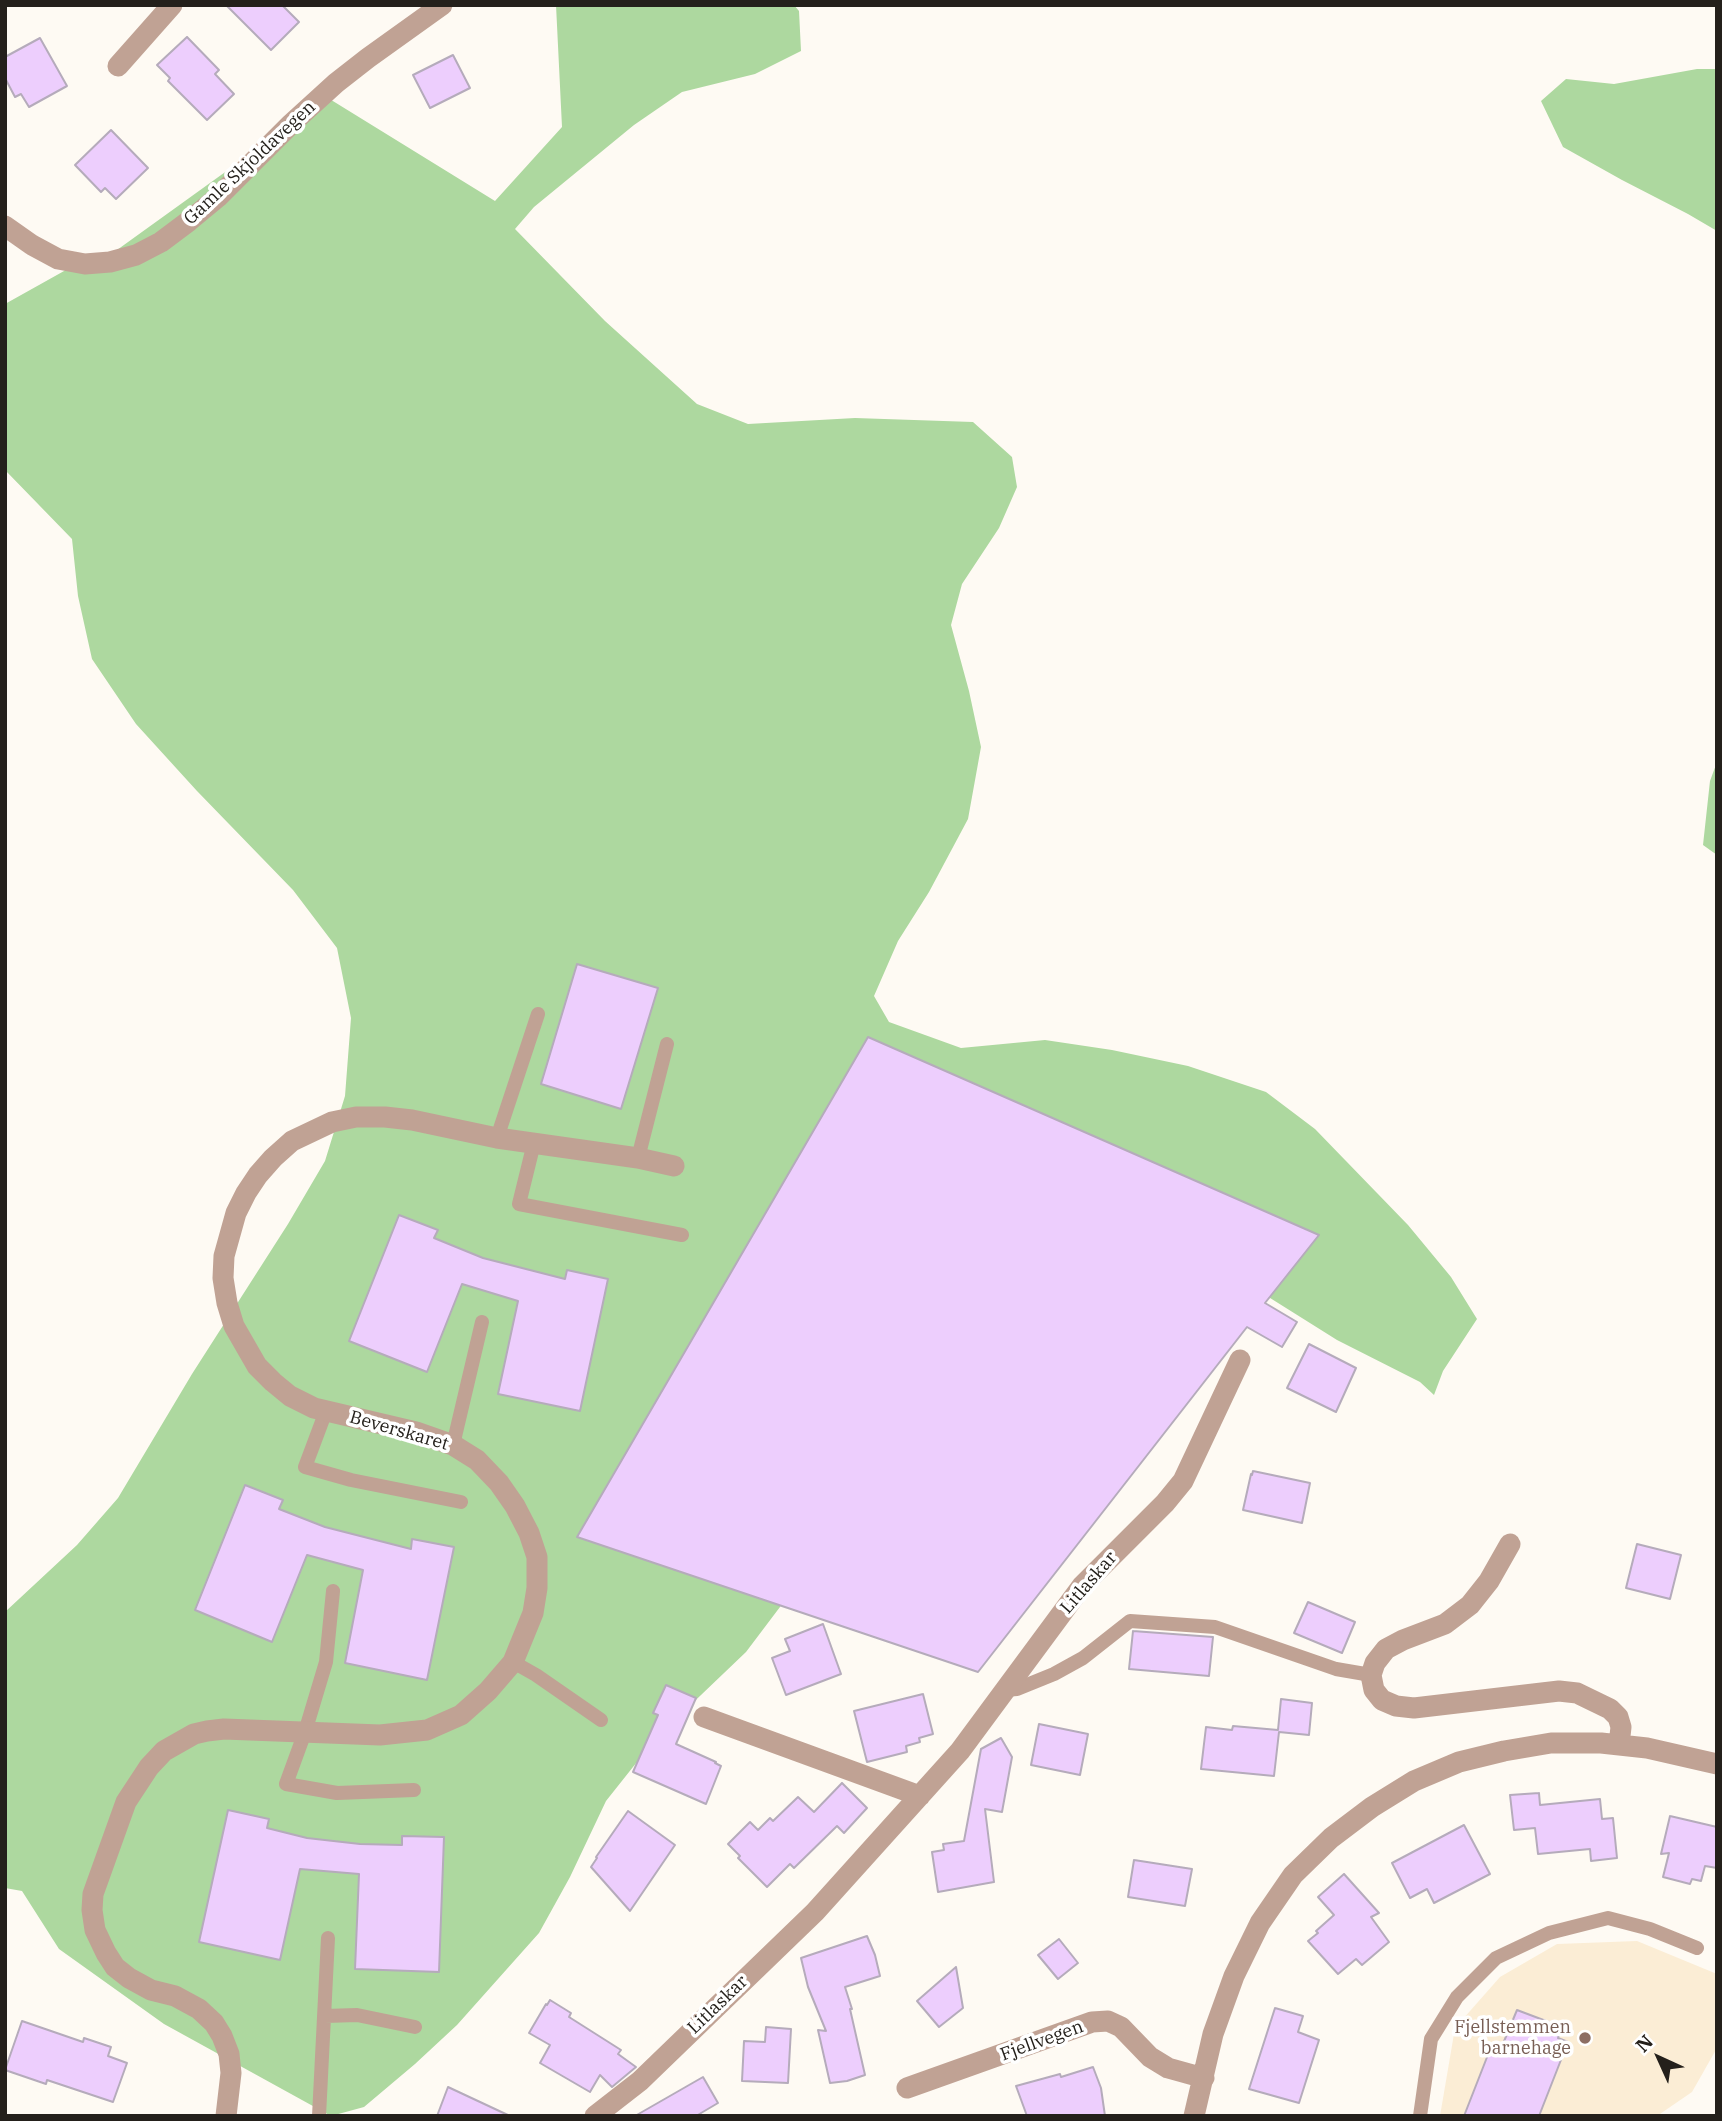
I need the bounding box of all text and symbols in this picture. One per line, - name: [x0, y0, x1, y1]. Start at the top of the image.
- street label: Gamle Skjoldavegen: [180, 96, 320, 230]
- street label: Beverskaret: [347, 1407, 451, 1455]
- street label: Litlaskar: [1056, 1548, 1122, 1618]
- street label: Litlaskar: [684, 1971, 752, 2039]
- street label: Fjellvegen: [998, 2016, 1086, 2066]
- place label: Fjellstemmen barnehage: [1454, 2017, 1571, 2060]
- north arrow: [1624, 2023, 1694, 2093]
- text: N: [1630, 2029, 1658, 2057]
- marker: Fjellstemmen barnehage: [1577, 2030, 1593, 2046]

